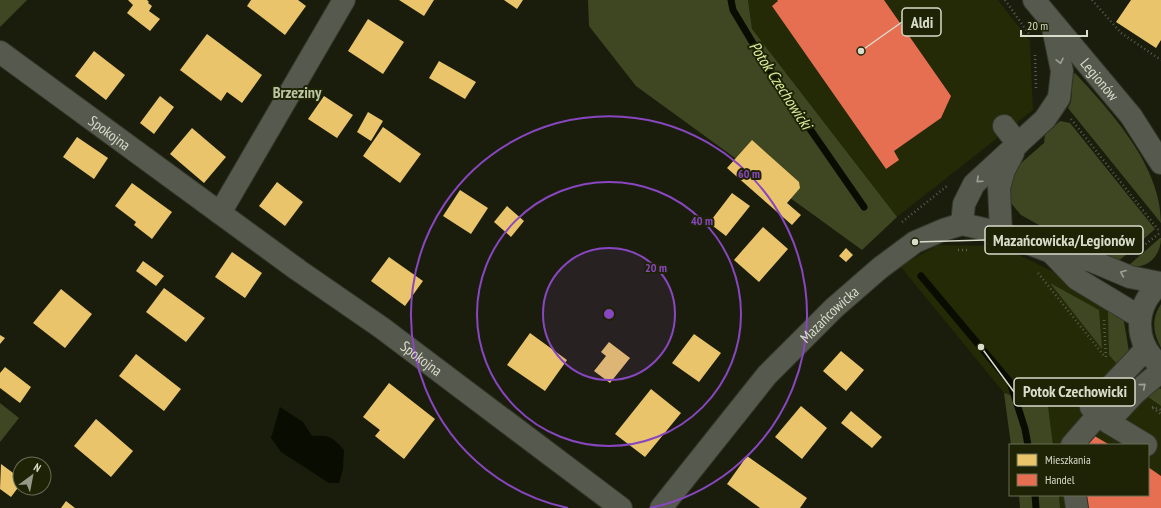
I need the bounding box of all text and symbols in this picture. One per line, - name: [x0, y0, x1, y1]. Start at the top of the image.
- callout: Aldi: [902, 8, 941, 36]
- text: Aldi: [910, 12, 934, 32]
- scale bar: [1021, 12, 1087, 38]
- text: 20 m: [1027, 18, 1048, 33]
- water label: Potok Czechowicki: [745, 37, 818, 135]
- street label: Legionów: [1077, 54, 1123, 104]
- one-way arrow: [1056, 58, 1064, 64]
- district label: Brzeziny: [273, 82, 322, 102]
- street label: Spokojna: [85, 111, 135, 154]
- text: 60 m: [738, 166, 760, 181]
- one-way arrow: [976, 175, 983, 182]
- text: 40 m: [691, 213, 713, 228]
- callout: Mazańcowicka/Legionów: [985, 226, 1143, 254]
- text: Mazańcowicka/Legionów: [993, 230, 1135, 250]
- text: 20 m: [645, 260, 667, 275]
- one-way arrow: [1119, 270, 1126, 278]
- street label: Mazańcowicka: [795, 282, 862, 347]
- centre of rings: [602, 307, 616, 321]
- street label: Spokojna: [397, 336, 446, 380]
- callout: Potok Czechowicki: [1014, 378, 1135, 406]
- text: Potok Czechowicki: [1023, 381, 1127, 401]
- one-way arrow: [1139, 383, 1146, 390]
- legend: [1009, 444, 1149, 496]
- text: Mieszkania: [1045, 452, 1091, 467]
- north arrow: [12, 456, 52, 496]
- text: N: [31, 460, 44, 475]
- text: Handel: [1045, 472, 1075, 487]

